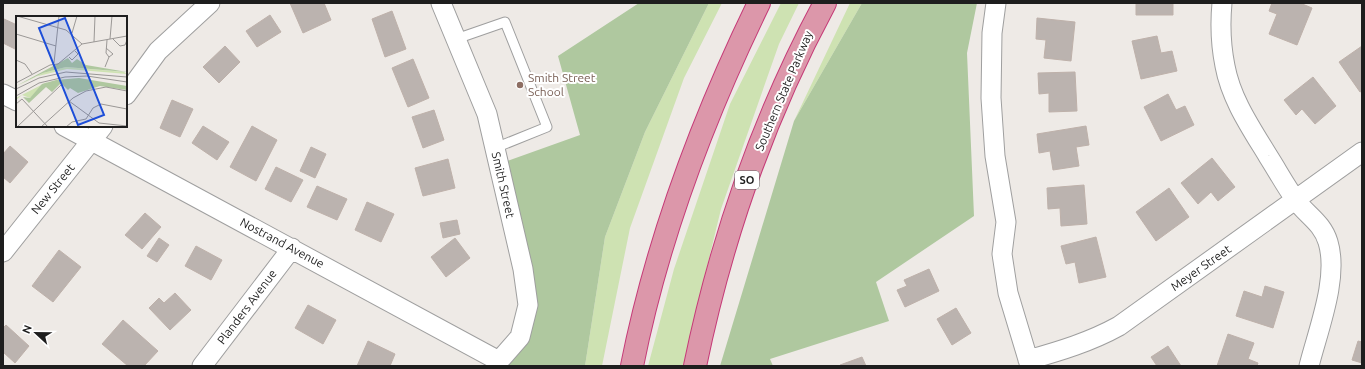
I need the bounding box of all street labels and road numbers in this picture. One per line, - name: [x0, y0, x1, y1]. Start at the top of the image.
- street label: Southern State Parkway: [752, 29, 815, 153]
- street label: Smith Street: [490, 151, 517, 219]
- street label: New Street: [28, 161, 77, 216]
- road number: SO: [735, 171, 759, 189]
- street label: Nostrand Avenue: [238, 215, 326, 270]
- street label: Meyer Street: [1168, 242, 1233, 293]
- street label: Planders Avenue: [214, 267, 279, 347]

